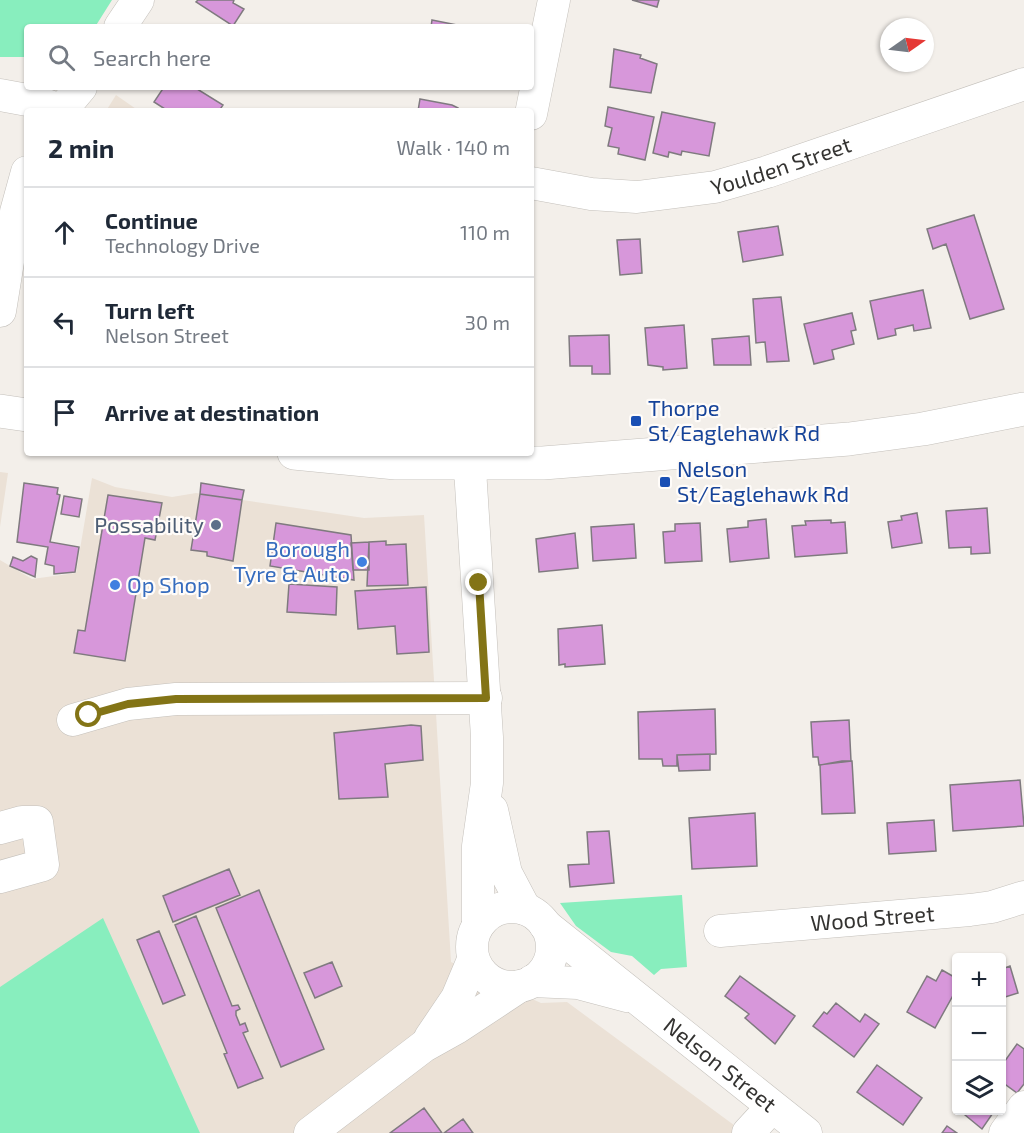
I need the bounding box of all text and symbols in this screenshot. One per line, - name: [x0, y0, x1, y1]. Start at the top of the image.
- north arrow: [880, 18, 934, 72]
- search box: [24, 24, 534, 90]
- icon: search: [45, 41, 78, 74]
- text: Search here: [93, 44, 211, 70]
- street label: Youlden Street: [708, 130, 854, 200]
- text: 2 min: [48, 132, 114, 163]
- text: Walk · 140 m: [396, 135, 510, 159]
- text: Continue: [105, 207, 198, 233]
- icon: ahead: [48, 216, 81, 249]
- text: 110 m: [460, 220, 510, 244]
- text: Technology Drive: [105, 233, 260, 257]
- text: Turn left: [105, 297, 194, 323]
- icon: left: [48, 306, 81, 339]
- text: 30 m: [465, 310, 510, 334]
- text: Nelson Street: [105, 323, 229, 347]
- place label: Thorpe St/Eaglehawk Rd: [648, 394, 820, 445]
- icon: arrive: [48, 396, 81, 429]
- text: Arrive at destination: [105, 399, 319, 425]
- marker: Thorpe St/Eaglehawk Rd: [629, 414, 643, 428]
- place label: Nelson St/Eaglehawk Rd: [677, 455, 849, 506]
- marker: Nelson St/Eaglehawk Rd: [658, 475, 672, 489]
- place label: Possability: [94, 511, 204, 537]
- marker: Possability: [209, 518, 223, 532]
- place label: Borough Tyre & Auto: [233, 535, 350, 586]
- marker: Borough Tyre & Auto: [355, 555, 369, 569]
- route end: [465, 569, 491, 595]
- place label: Op Shop: [127, 571, 210, 597]
- marker: Op Shop: [108, 578, 122, 592]
- route start: [75, 701, 101, 727]
- street label: Wood Street: [809, 899, 935, 935]
- map controls: [952, 953, 1006, 1115]
- button: +: [952, 953, 1006, 1007]
- button: −: [952, 1007, 1006, 1061]
- street label: Nelson Street: [659, 1011, 782, 1117]
- button: layers: [952, 1061, 1006, 1115]

